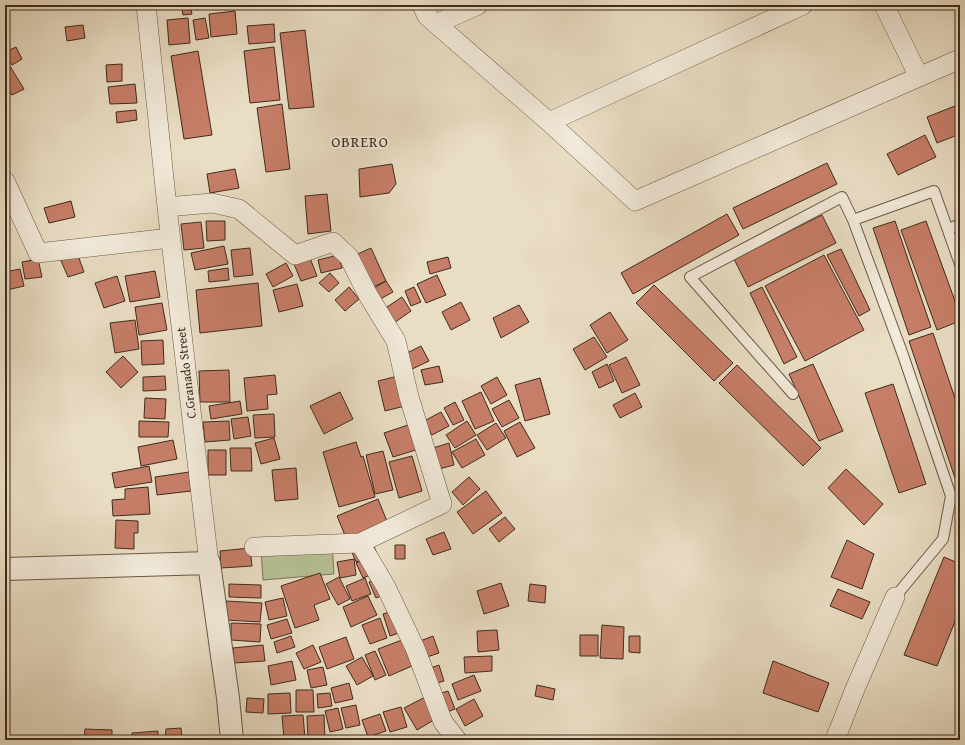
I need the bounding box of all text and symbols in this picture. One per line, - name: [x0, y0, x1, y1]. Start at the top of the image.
- district label: OBRERO: [331, 131, 389, 152]
- street label: C.Granado Street: [171, 326, 201, 420]

